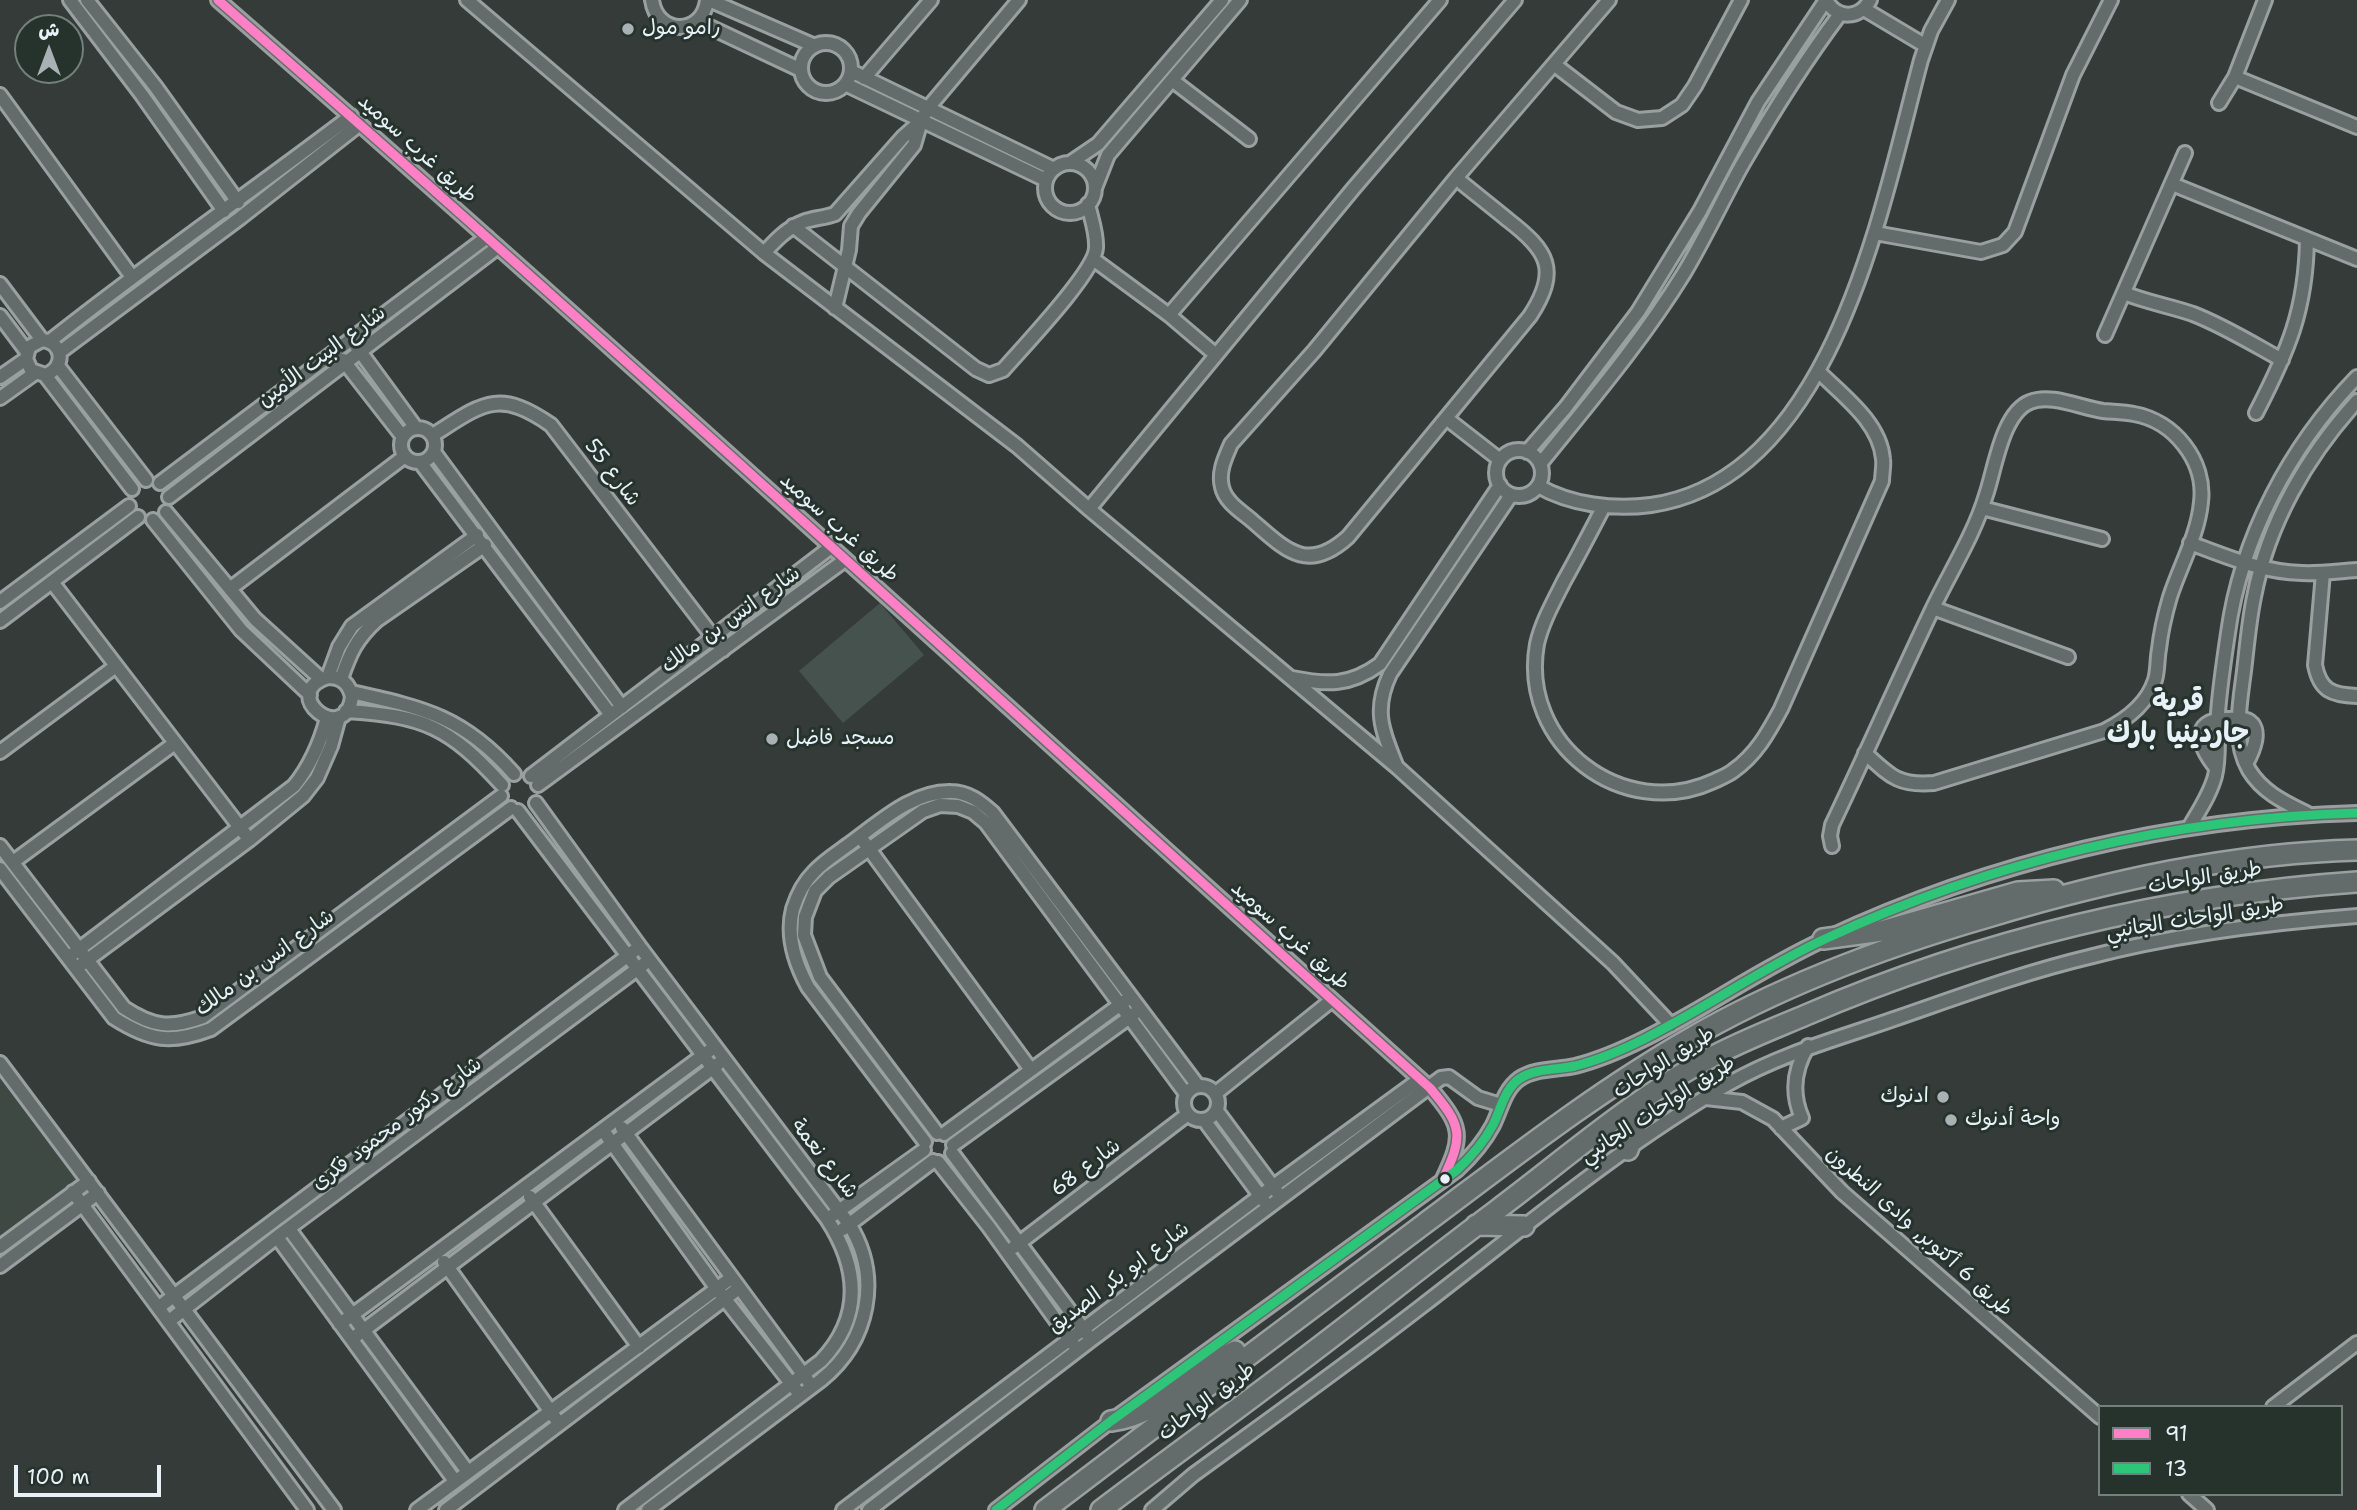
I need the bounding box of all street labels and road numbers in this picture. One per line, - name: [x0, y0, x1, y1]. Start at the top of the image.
- street label: طريق غرب سوميد: [352, 89, 482, 209]
- street label: شارع البيت الأمين: [253, 301, 391, 413]
- street label: شارع 55: [579, 434, 645, 512]
- street label: طريق غرب سوميد: [774, 468, 904, 588]
- street label: شارع انس بن مالك: [657, 561, 805, 679]
- street label: طريق الواحات: [2146, 857, 2264, 899]
- street label: طريق غرب سوميد: [1225, 876, 1355, 996]
- street label: طريق الواحات الجانبي: [2104, 892, 2286, 946]
- street label: شارع انس بن مالك: [191, 904, 339, 1022]
- street label: طريق الواحات: [1609, 1022, 1719, 1104]
- street label: طريق الواحات الجانبي: [1576, 1050, 1740, 1170]
- street label: شارع دكتور محمود فكرى: [307, 1052, 487, 1196]
- street label: شارع نعمة: [785, 1114, 863, 1204]
- street label: شارع 68: [1046, 1134, 1126, 1202]
- street label: طريق 6 أكتوبر, وادى النطرون: [1820, 1141, 2018, 1323]
- street label: شارع ابو بكر الصديق: [1043, 1216, 1195, 1340]
- street label: طريق الواحات: [1153, 1357, 1261, 1447]

